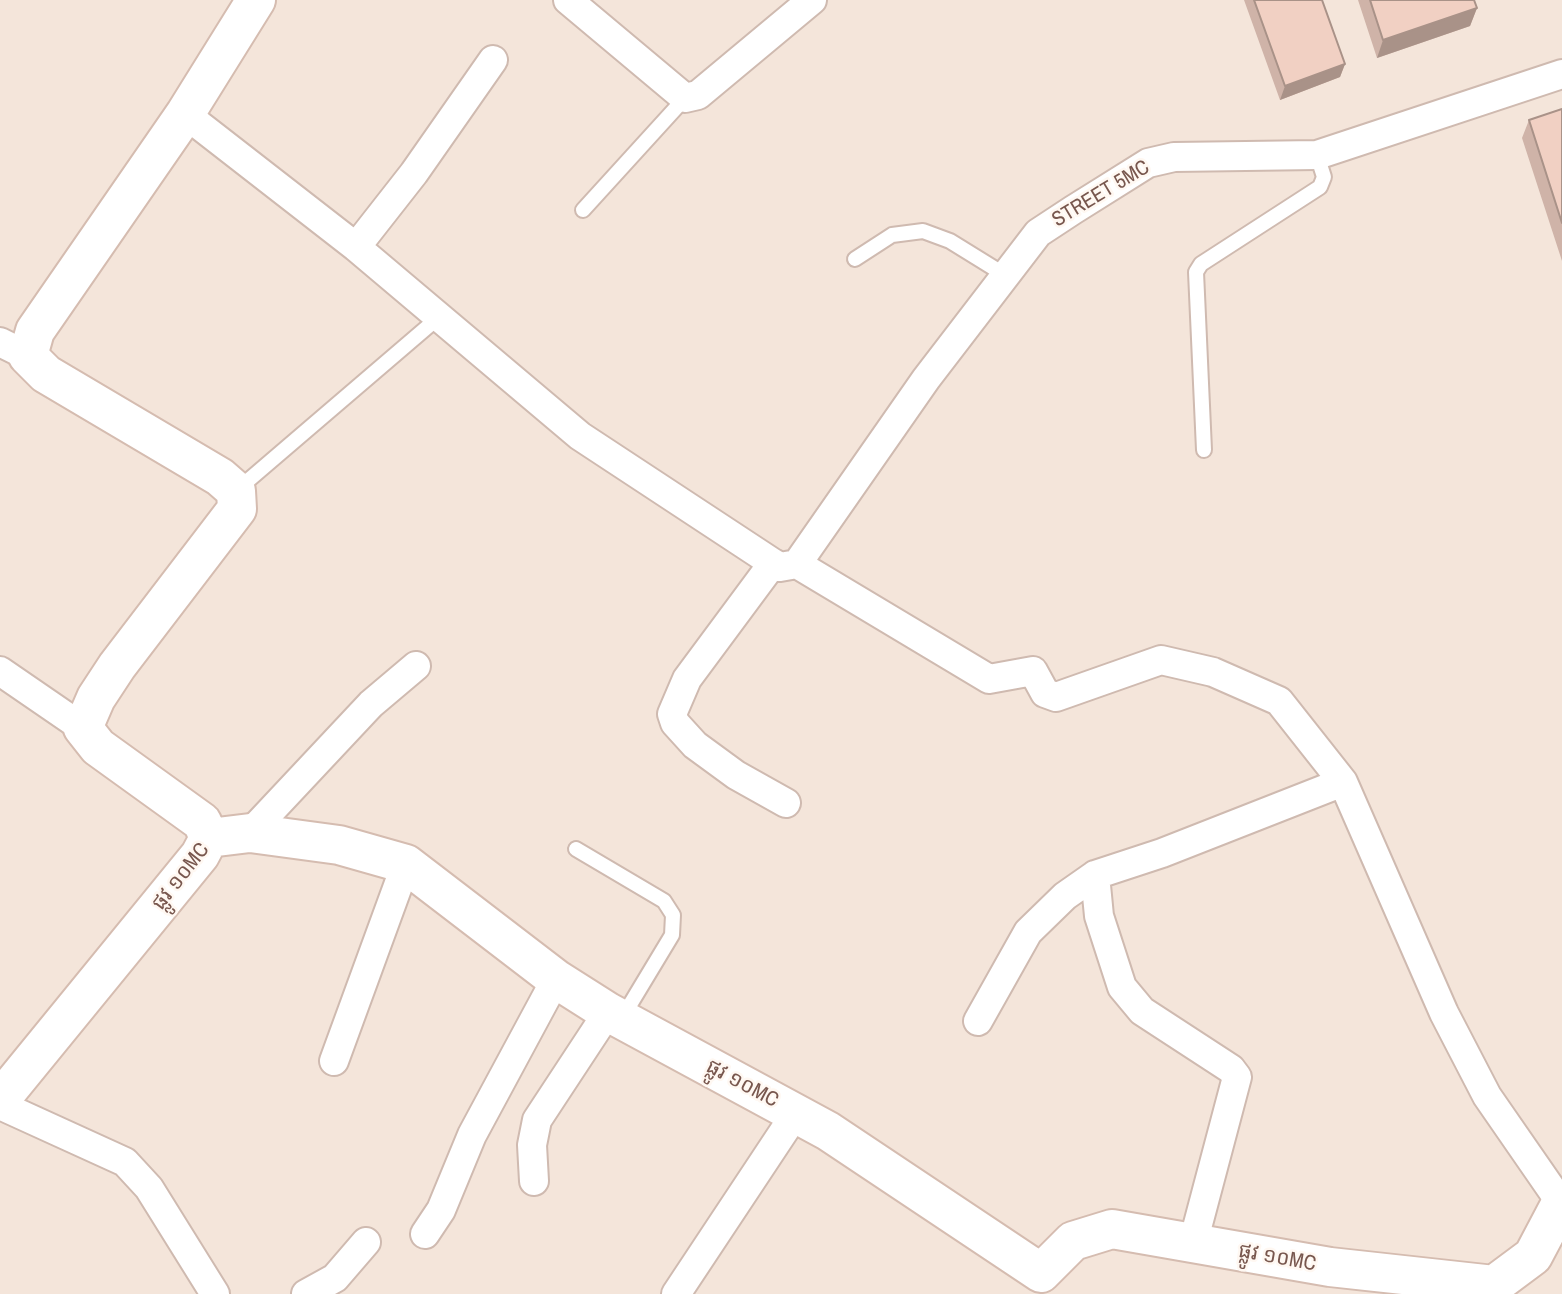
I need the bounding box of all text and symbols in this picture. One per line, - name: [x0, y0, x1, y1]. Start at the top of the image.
- street label: STREET 5MC: [1048, 155, 1154, 233]
- street label: ផ្លូវ ១០MC: [147, 838, 215, 916]
- street label: ផ្លូវ ១០MC: [701, 1054, 783, 1114]
- street label: ផ្លូវ ១០MC: [1236, 1239, 1318, 1277]

